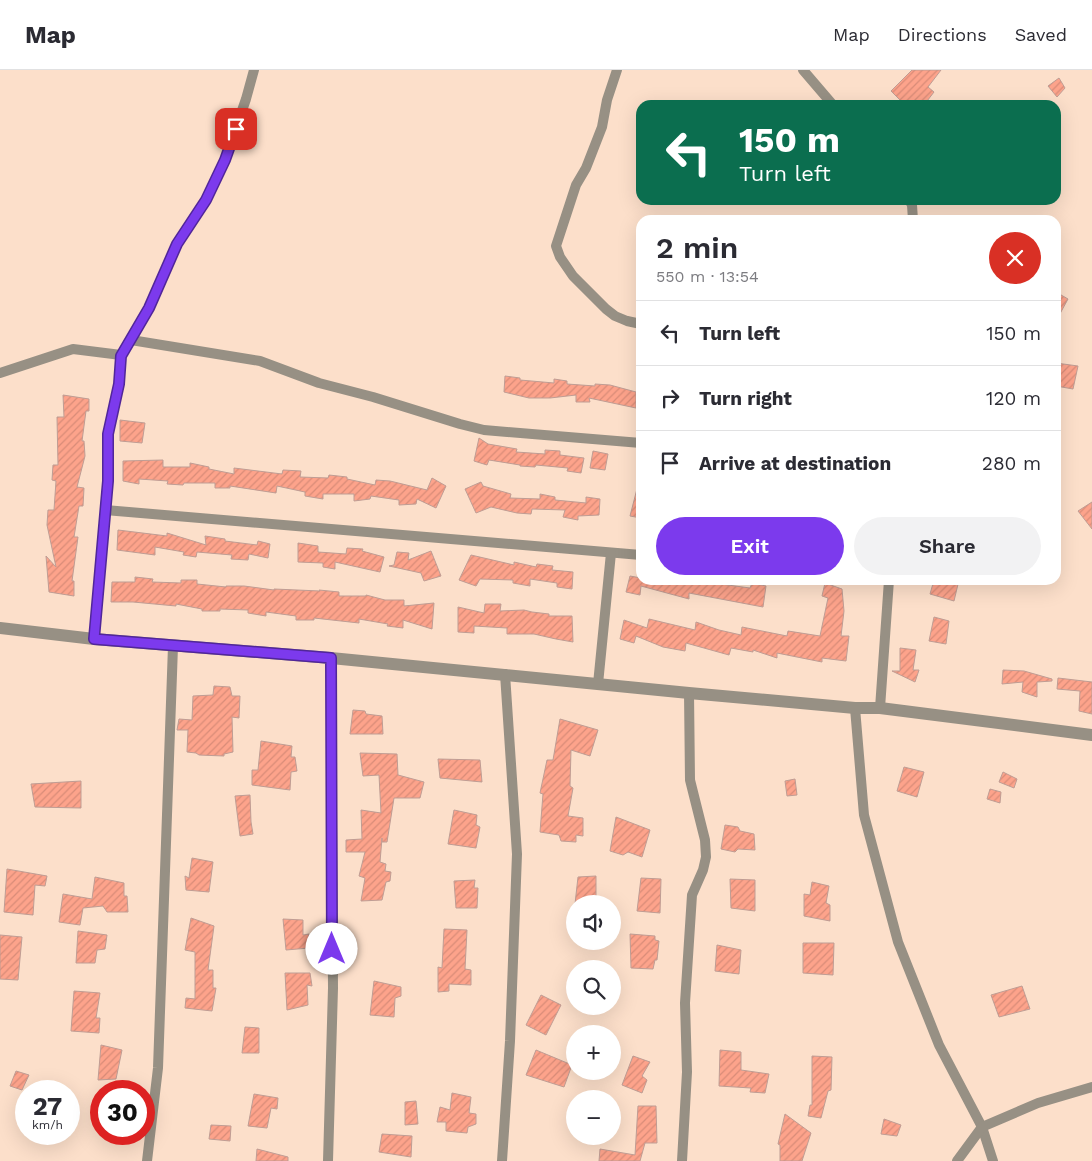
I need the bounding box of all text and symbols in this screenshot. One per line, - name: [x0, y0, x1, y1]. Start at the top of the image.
- text: Map: [25, 21, 76, 49]
- text: Map: [833, 24, 870, 45]
- text: Directions: [898, 24, 987, 45]
- text: Saved: [1015, 24, 1067, 45]
- pin: [215, 108, 257, 150]
- icon: arrive: [222, 115, 250, 143]
- text: 150 m: [739, 119, 840, 161]
- icon: left: [656, 120, 721, 185]
- text: Turn left: [739, 161, 831, 186]
- text: 2 min: [656, 230, 738, 265]
- button: close: [989, 232, 1041, 284]
- text: 550 m · 13:54: [656, 267, 759, 286]
- icon: left: [656, 319, 684, 347]
- text: Turn left: [699, 322, 780, 345]
- text: 150 m: [986, 322, 1041, 345]
- icon: right: [656, 384, 684, 412]
- text: Turn right: [699, 387, 792, 410]
- text: 120 m: [986, 387, 1041, 410]
- icon: arrive: [656, 449, 684, 477]
- text: Arrive at destination: [699, 452, 891, 475]
- text: 280 m: [982, 452, 1041, 475]
- button: Exit: [656, 517, 844, 575]
- button: Share: [854, 517, 1041, 575]
- map controls: [566, 895, 621, 1145]
- button: sound: [566, 895, 621, 950]
- position arrow: [305, 922, 357, 974]
- button: search: [566, 960, 621, 1015]
- button: +: [566, 1025, 621, 1080]
- speed limit sign: 30: [90, 1080, 155, 1145]
- button: −: [566, 1090, 621, 1145]
- text: 27: [33, 1092, 62, 1121]
- text: km/h: [32, 1118, 63, 1132]

